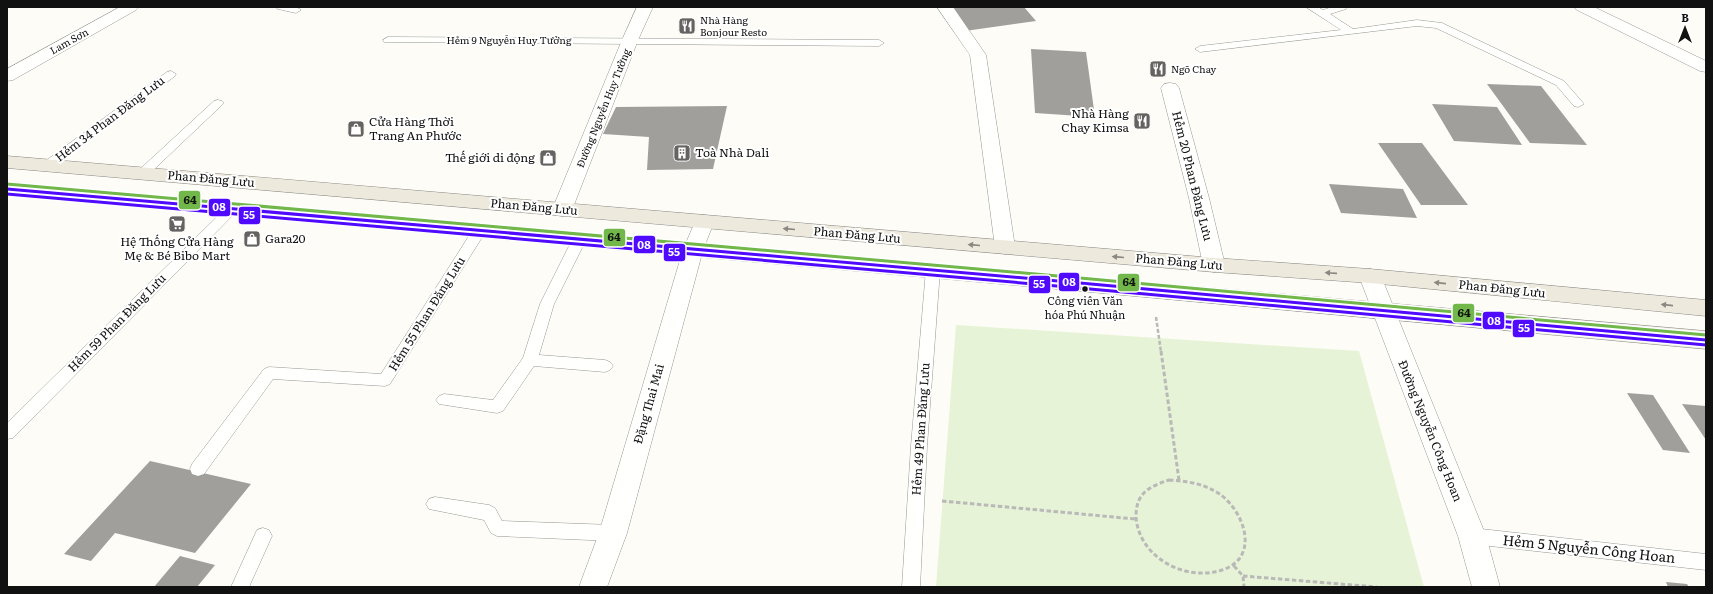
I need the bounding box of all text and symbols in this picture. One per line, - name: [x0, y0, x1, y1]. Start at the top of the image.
- north arrow: [1665, 8, 1705, 48]
- text: B: [1681, 9, 1689, 25]
- place label: Nhà Hàng Bonjour Resto: [700, 12, 767, 39]
- restaurant icon: Nhà Hàng Bonjour Resto: [677, 16, 697, 36]
- street label: Lam Sơn: [47, 24, 91, 57]
- street label: Hẻm 9 Nguyễn Huy Tưởng: [446, 32, 572, 47]
- street label: Đường Nguyễn Huy Tưởng: [572, 46, 633, 170]
- restaurant icon: Ngõ Chay: [1148, 59, 1168, 79]
- place label: Ngõ Chay: [1171, 61, 1216, 76]
- street label: Hẻm 34 Phan Đăng Lưu: [51, 71, 168, 165]
- place label: Nhà Hàng Chay Kimsa: [1061, 104, 1130, 136]
- street label: Hẻm 20 Phan Đăng Lưu: [1168, 109, 1218, 243]
- restaurant icon: Nhà Hàng Chay Kimsa: [1132, 111, 1152, 131]
- place label: Cửa Hàng Thời Trang An Phước: [369, 112, 461, 144]
- shop icon: Cửa Hàng Thời Trang An Phước: [346, 119, 366, 139]
- building icon: Toà Nhà Dali: [672, 143, 692, 163]
- place label: Toà Nhà Dali: [695, 143, 769, 161]
- place label: Thế giới di động: [445, 148, 535, 166]
- shop icon: Thế giới di động: [538, 148, 558, 168]
- street label: Phan Đăng Lưu: [167, 165, 256, 191]
- line badge: 64: [178, 190, 201, 210]
- text: 64: [183, 191, 197, 207]
- street label: Phan Đăng Lưu: [490, 193, 579, 219]
- line badge: 08: [208, 198, 231, 217]
- text: 08: [212, 198, 226, 214]
- line badge: 55: [238, 206, 261, 225]
- text: 55: [243, 206, 255, 222]
- supermarket icon: Hệ Thống Cửa Hàng Mẹ & Bé Bibo Mart: [167, 214, 187, 234]
- street label: Phan Đăng Lưu: [813, 221, 902, 247]
- one-way arrow: [783, 225, 795, 232]
- line badge: 64: [603, 228, 626, 247]
- text: 64: [607, 228, 621, 244]
- shop icon: Gara20: [242, 229, 262, 249]
- place label: Gara20: [265, 229, 306, 247]
- place label: Hệ Thống Cửa Hàng Mẹ & Bé Bibo Mart: [120, 232, 234, 264]
- line badge: 08: [633, 235, 656, 254]
- text: 08: [637, 236, 651, 252]
- one-way arrow: [968, 241, 980, 248]
- line badge: 55: [663, 243, 686, 262]
- text: 55: [668, 243, 680, 259]
- street label: Phan Đăng Lưu: [1135, 248, 1224, 274]
- street label: Hẻm 55 Phan Đăng Lưu: [383, 252, 469, 374]
- one-way arrow: [1112, 254, 1124, 260]
- street label: Hẻm 59 Phan Đăng Lưu: [63, 269, 170, 376]
- one-way arrow: [1325, 270, 1337, 277]
- line badge: 08: [1058, 272, 1080, 292]
- text: 08: [1062, 273, 1076, 289]
- line badge: 64: [1117, 273, 1140, 292]
- text: 64: [1122, 273, 1136, 289]
- street label: Phan Đăng Lưu: [1458, 274, 1547, 302]
- line badge: 55: [1028, 275, 1051, 294]
- text: 55: [1033, 275, 1045, 291]
- one-way arrow: [1434, 279, 1446, 286]
- marker: Công viên Văn hóa Phú Nhuận: [1080, 284, 1090, 294]
- place label: Công viên Văn hóa Phú Nhuận: [1045, 292, 1125, 322]
- one-way arrow: [1661, 301, 1673, 308]
- line badge: 64: [1452, 303, 1475, 323]
- text: 64: [1457, 304, 1471, 320]
- line badge: 08: [1482, 311, 1505, 330]
- text: 08: [1487, 312, 1501, 328]
- line badge: 55: [1512, 319, 1535, 338]
- text: 55: [1518, 319, 1530, 335]
- street label: Đường Nguyễn Công Hoan: [1394, 357, 1468, 504]
- street label: Đặng Thai Mai: [628, 362, 668, 446]
- street label: Hẻm 49 Phan Đăng Lưu: [906, 362, 934, 496]
- street label: Hẻm 5 Nguyễn Công Hoan: [1502, 529, 1676, 567]

